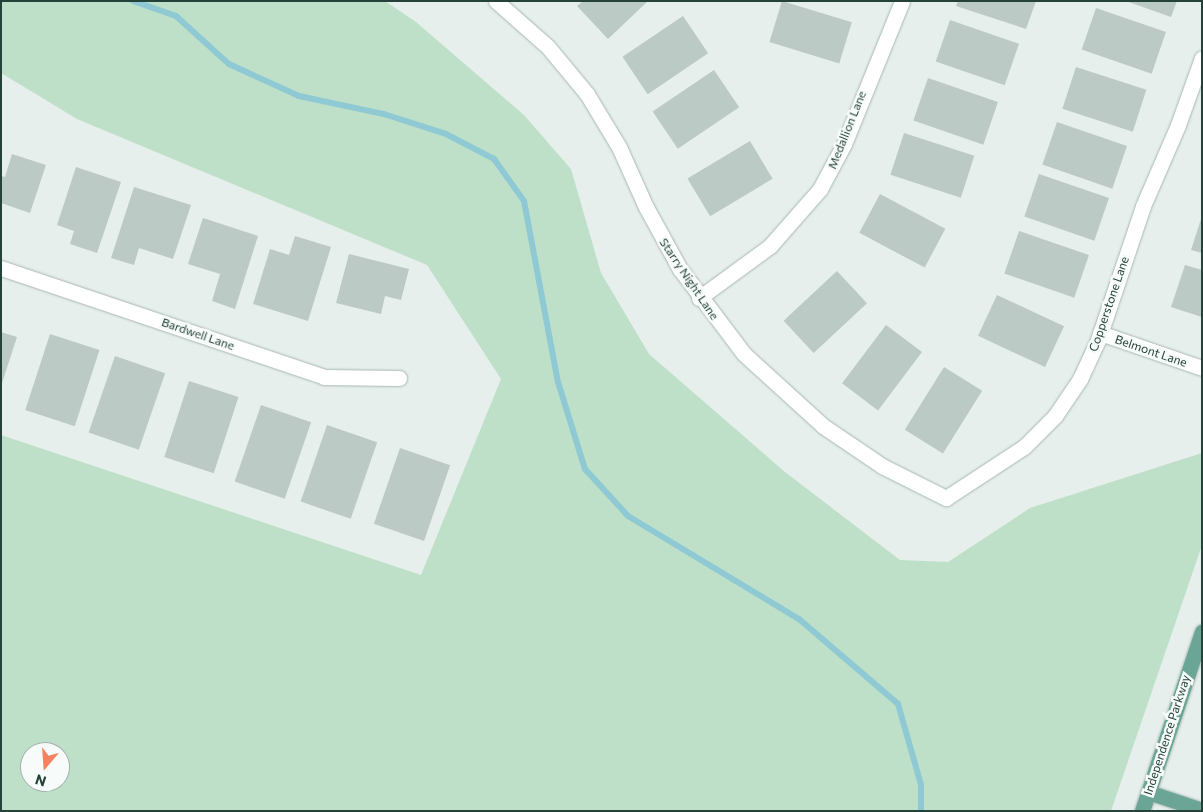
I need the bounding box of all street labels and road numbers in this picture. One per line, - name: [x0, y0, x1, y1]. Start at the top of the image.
- street label: Medallion Lane: [825, 89, 869, 171]
- street label: Starry Night Lane: [656, 235, 722, 323]
- street label: Copperstone Lane: [1086, 254, 1132, 354]
- street label: Bardwell Lane: [160, 315, 236, 353]
- street label: Belmont Lane: [1113, 332, 1189, 370]
- street label: Independence Parkway: [1141, 673, 1193, 797]

